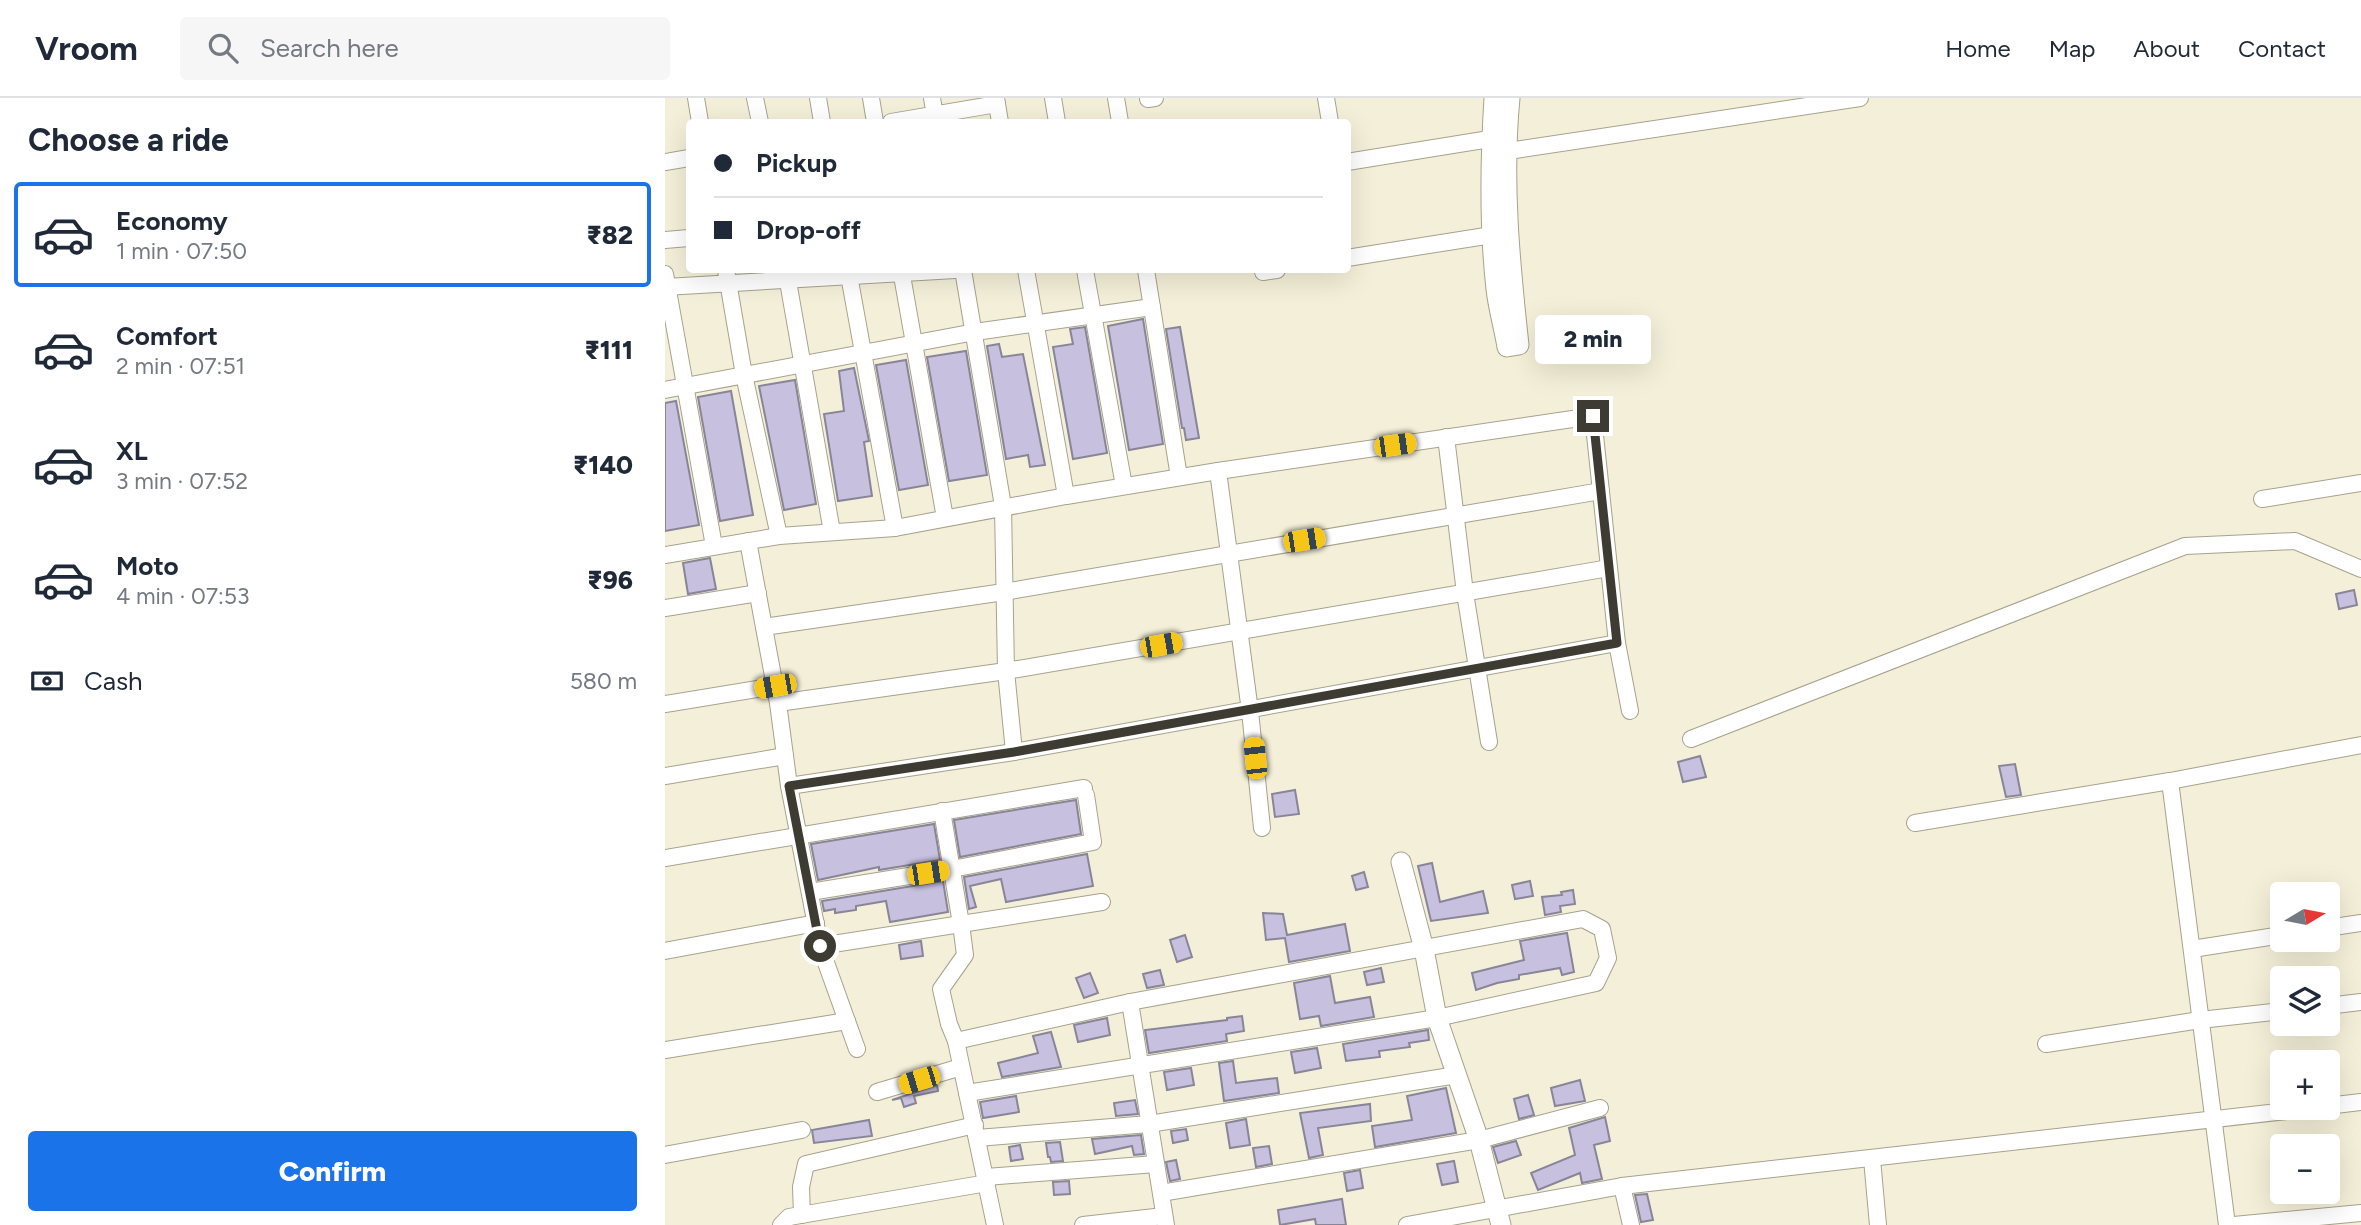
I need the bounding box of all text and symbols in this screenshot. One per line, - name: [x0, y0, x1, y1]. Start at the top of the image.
- search box: [180, 17, 670, 80]
- text: Vroom: [35, 29, 138, 68]
- icon: search: [204, 29, 242, 67]
- text: Search here: [260, 32, 399, 64]
- text: Home: [1945, 34, 2011, 63]
- text: Map: [2049, 34, 2095, 63]
- text: About: [2133, 34, 2200, 63]
- text: Contact: [2238, 34, 2326, 63]
- text: Choose a ride: [28, 121, 229, 159]
- text: Pickup: [756, 147, 837, 179]
- icon: car: [32, 203, 95, 266]
- text: Economy: [116, 205, 228, 237]
- text: Drop-off: [756, 214, 861, 246]
- text: ₹82: [586, 219, 633, 251]
- text: 1 min · 07:50: [116, 237, 247, 265]
- callout: 2 min: [1535, 314, 1651, 364]
- icon: car: [32, 318, 95, 381]
- text: Comfort: [116, 320, 218, 352]
- text: 2 min: [1564, 325, 1622, 353]
- text: ₹111: [584, 334, 633, 366]
- text: 2 min · 07:51: [116, 352, 245, 380]
- route end: [1577, 400, 1609, 432]
- car: [1373, 432, 1418, 458]
- icon: car: [32, 433, 95, 496]
- text: XL: [116, 435, 148, 467]
- text: ₹140: [573, 449, 633, 481]
- text: 3 min · 07:52: [116, 467, 248, 495]
- car: [1282, 526, 1327, 554]
- icon: car: [32, 548, 95, 611]
- text: Moto: [116, 550, 179, 582]
- text: ₹96: [587, 564, 633, 596]
- text: 4 min · 07:53: [116, 582, 250, 610]
- car: [1139, 631, 1184, 659]
- icon: cash: [28, 662, 66, 700]
- text: Cash: [84, 665, 143, 697]
- text: 580 m: [570, 667, 637, 695]
- car: [753, 672, 798, 700]
- car: [1243, 736, 1268, 780]
- car: [906, 859, 951, 887]
- north arrow: [2270, 882, 2340, 952]
- map controls: [2270, 882, 2340, 1204]
- route start: [804, 930, 836, 962]
- button: layers: [2270, 966, 2340, 1036]
- button: +: [2270, 1050, 2340, 1120]
- car: [896, 1064, 943, 1096]
- button: Confirm: [28, 1131, 637, 1211]
- button: −: [2270, 1134, 2340, 1204]

